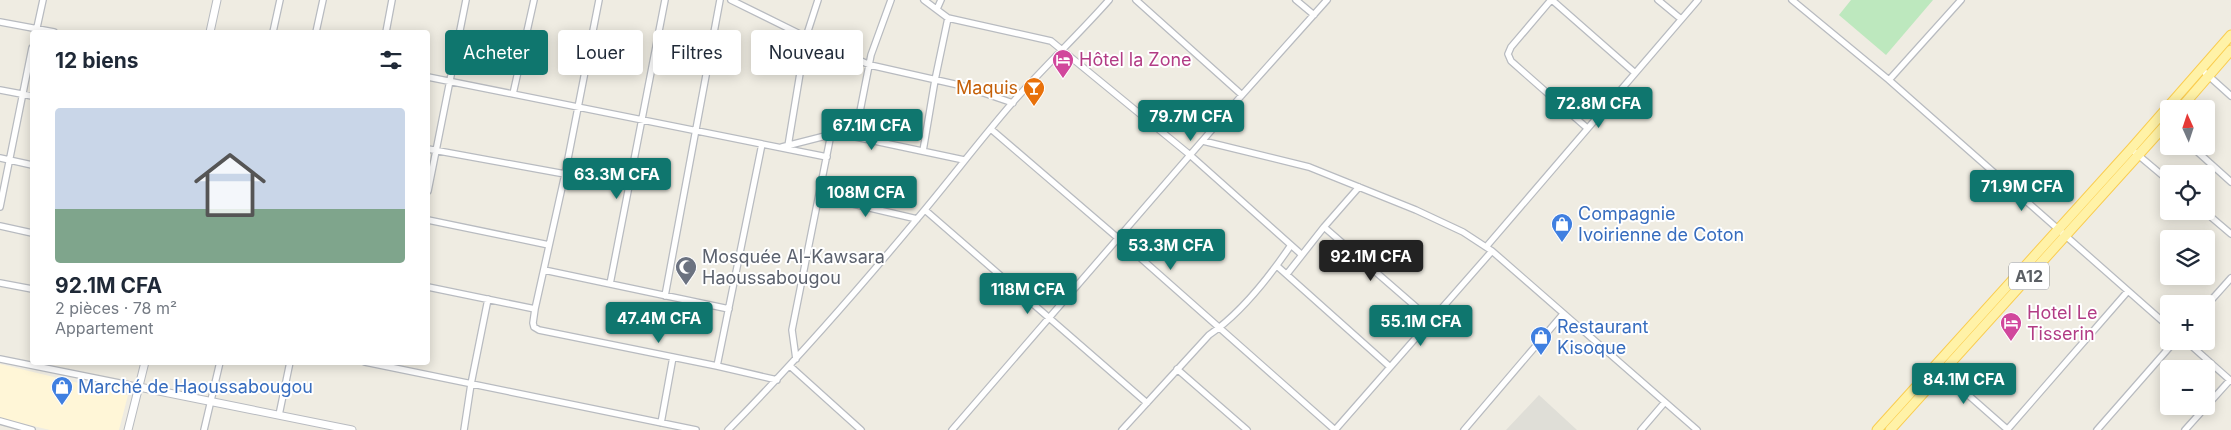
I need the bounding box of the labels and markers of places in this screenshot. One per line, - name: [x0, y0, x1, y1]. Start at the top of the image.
- hotel icon: Hôtel la Zone: [1051, 48, 1075, 79]
- place label: Hôtel la Zone: [1079, 49, 1192, 70]
- bar icon: Maquis: [1022, 76, 1046, 107]
- place label: Maquis: [956, 77, 1018, 98]
- pin: 72.8M CFA: [1542, 86, 1656, 129]
- pin: 79.7M CFA: [1134, 100, 1248, 142]
- pin: 67.1M CFA: [815, 108, 929, 151]
- pin: 63.3M CFA: [560, 158, 674, 200]
- pin: 71.9M CFA: [1965, 170, 2079, 212]
- pin: 108M CFA: [814, 176, 918, 218]
- place label: Compagnie Ivoirienne de Coton: [1578, 203, 1744, 245]
- shop icon: Compagnie Ivoirienne de Coton: [1550, 212, 1574, 243]
- pin: 53.3M CFA: [1114, 228, 1228, 271]
- pin: 92.1M CFA: [1314, 240, 1428, 282]
- place label: Mosquée Al-Kawsara Haoussabougou: [702, 246, 885, 288]
- mosque icon: Mosquée Al-Kawsara Haoussabougou: [674, 255, 698, 286]
- pin: 118M CFA: [976, 272, 1080, 315]
- pin: 47.4M CFA: [602, 302, 716, 344]
- place label: Hotel Le Tisserin: [2027, 302, 2097, 344]
- pin: 55.1M CFA: [1364, 304, 1478, 347]
- hotel icon: Hotel Le Tisserin: [1999, 311, 2023, 342]
- place label: Restaurant Kisoque: [1557, 316, 1649, 358]
- shop icon: Restaurant Kisoque: [1529, 325, 1553, 356]
- pin: 84.1M CFA: [1907, 362, 2021, 405]
- shop icon: Marché de Haoussabougou: [50, 375, 74, 406]
- place label: Marché de Haoussabougou: [78, 376, 313, 397]

